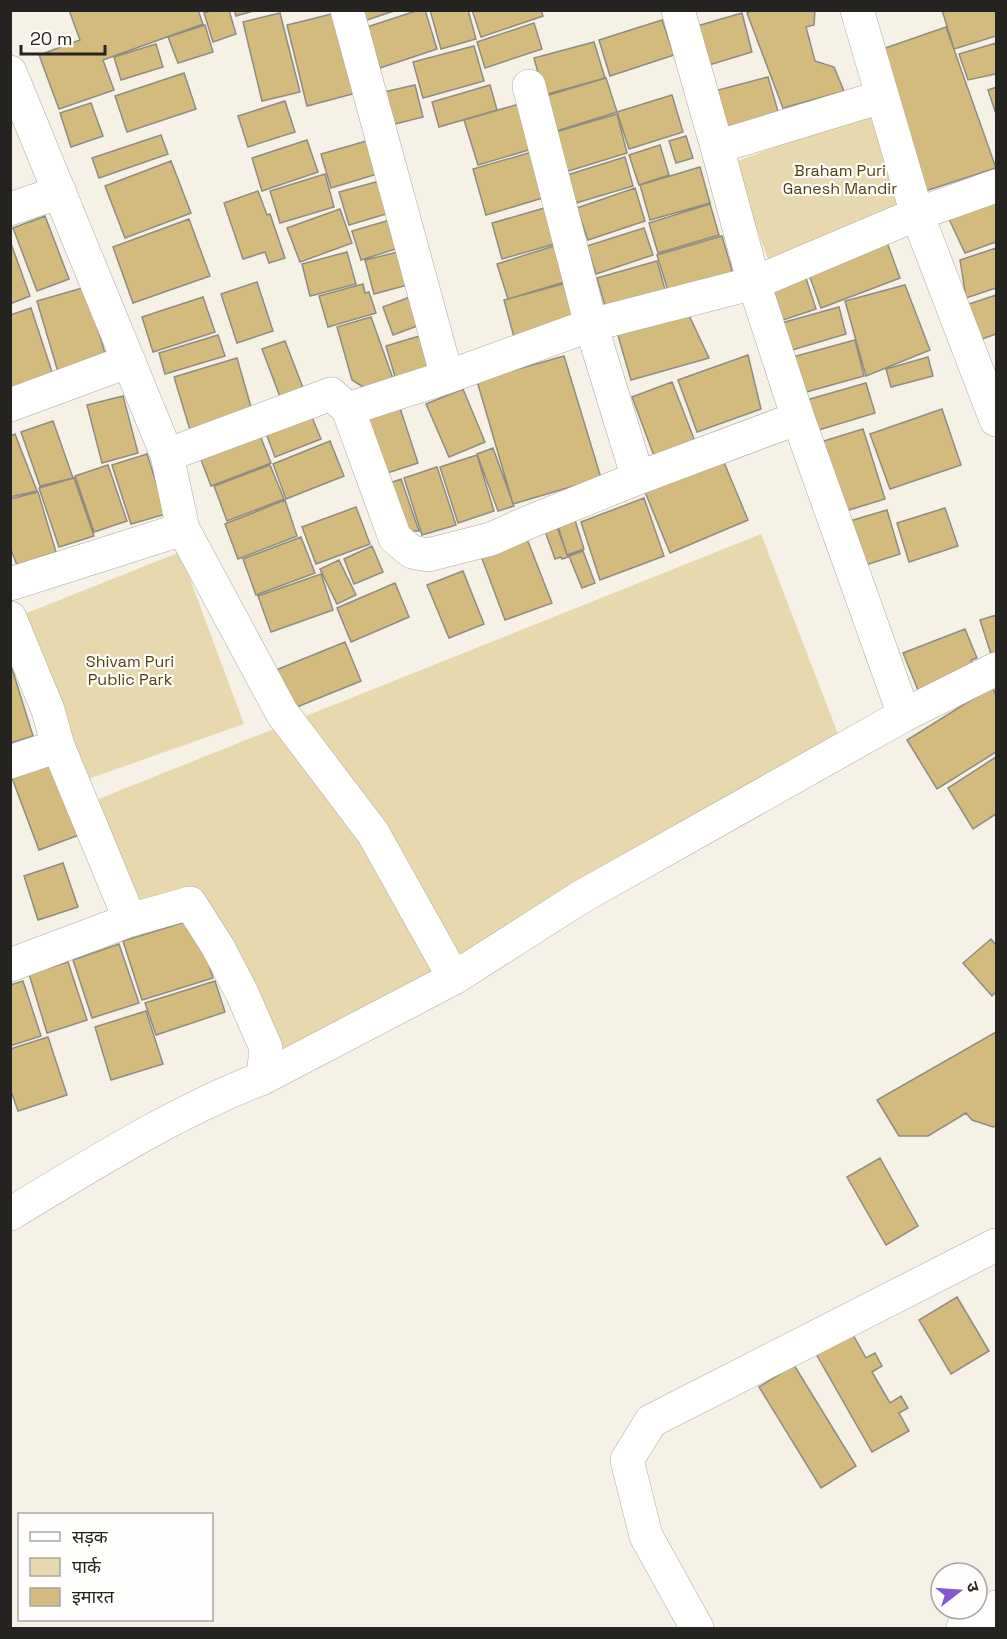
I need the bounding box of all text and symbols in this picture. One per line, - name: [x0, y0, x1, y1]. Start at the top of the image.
- scale bar: [21, 18, 105, 56]
- text: 20 m: [30, 27, 73, 50]
- park label: Braham Puri Ganesh Mandir: [783, 160, 897, 199]
- park label: Shivam Puri Public Park: [86, 651, 174, 690]
- legend: [18, 1513, 213, 1621]
- text: सड़क: [72, 1525, 109, 1548]
- text: पार्क: [72, 1555, 102, 1578]
- north arrow: [929, 1561, 989, 1621]
- text: उ: [961, 1579, 984, 1595]
- text: इमारत: [72, 1585, 115, 1608]

